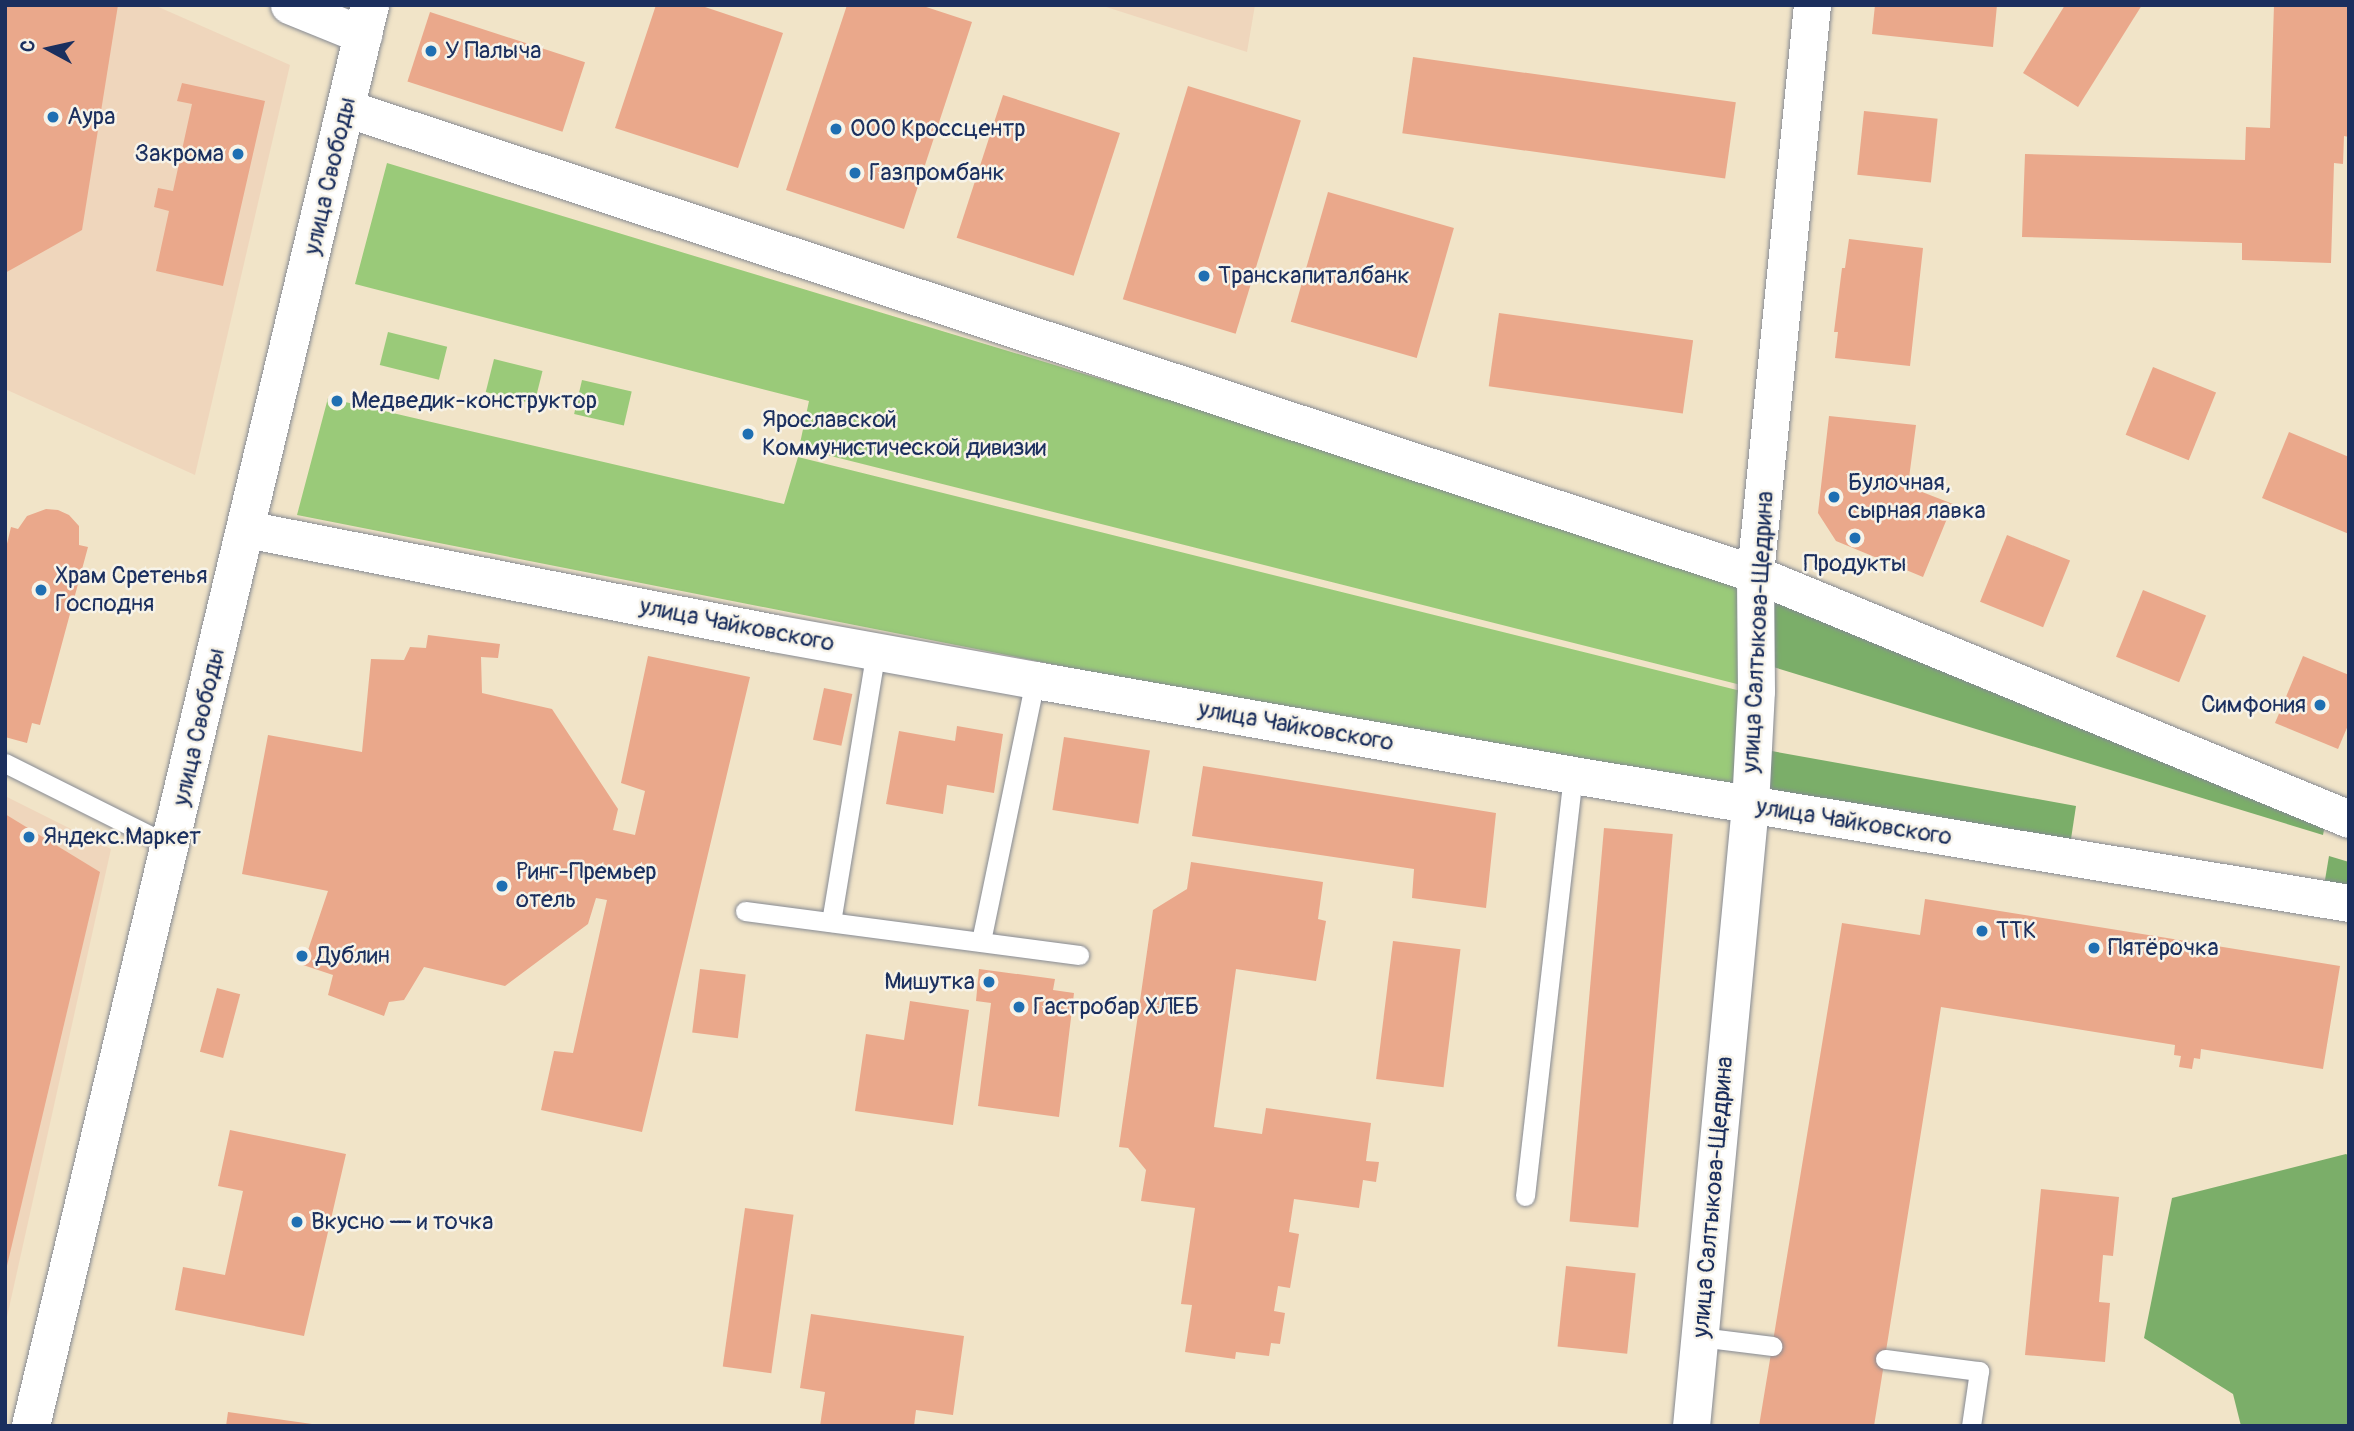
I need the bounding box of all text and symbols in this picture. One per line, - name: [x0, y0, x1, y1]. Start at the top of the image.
- north arrow: [14, 14, 84, 84]
- place label: У Палыча: [445, 37, 542, 65]
- text: С: [16, 39, 41, 54]
- marker: У Палыча: [423, 43, 439, 59]
- street label: улица Свободы: [298, 94, 362, 258]
- place label: Аура: [67, 103, 115, 131]
- marker: Аура: [45, 109, 61, 125]
- place label: ООО Кроссцентр: [850, 115, 1026, 143]
- marker: ООО Кроссцентр: [828, 121, 844, 137]
- place label: Закрома: [135, 140, 224, 168]
- marker: Закрома: [230, 146, 246, 162]
- place label: Газпромбанк: [869, 159, 1005, 187]
- marker: Газпромбанк: [847, 165, 863, 181]
- place label: Транскапиталбанк: [1218, 262, 1410, 290]
- marker: Транскапиталбанк: [1196, 268, 1212, 284]
- place label: Медведик-конструктор: [351, 387, 597, 415]
- marker: Медведик-конструктор: [329, 393, 345, 409]
- place label: Ярославской Коммунистической дивизии: [762, 406, 1046, 462]
- marker: Ярославской Коммунистической дивизии: [740, 426, 756, 442]
- place label: Булочная, сырная лавка: [1848, 469, 1986, 525]
- marker: Булочная, сырная лавка: [1826, 489, 1842, 505]
- street label: улица Салтыкова-Щедрина: [1736, 490, 1780, 774]
- marker: Продукты: [1847, 530, 1863, 546]
- place label: Продукты: [1803, 550, 1907, 578]
- place label: Храм Сретенья Господня: [55, 562, 208, 618]
- marker: Храм Сретенья Господня: [33, 582, 49, 598]
- street label: улица Чайковского: [637, 592, 837, 658]
- street label: улица Свободы: [167, 645, 231, 809]
- place label: Симфония: [2201, 691, 2306, 719]
- street label: улица Чайковского: [1196, 695, 1396, 757]
- marker: Симфония: [2312, 697, 2328, 713]
- street label: улица Чайковского: [1754, 792, 1954, 852]
- place label: Яндекс.Маркет: [43, 823, 201, 851]
- marker: Яндекс.Маркет: [21, 829, 37, 845]
- place label: Ринг-Премьер отель: [516, 858, 657, 914]
- marker: Ринг-Премьер отель: [494, 878, 510, 894]
- place label: ТТК: [1996, 917, 2036, 945]
- marker: ТТК: [1974, 923, 1990, 939]
- place label: Пятёрочка: [2108, 934, 2219, 962]
- marker: Пятёрочка: [2086, 940, 2102, 956]
- place label: Дублин: [316, 942, 390, 970]
- marker: Дублин: [294, 948, 310, 964]
- place label: Мишутка: [884, 968, 975, 996]
- marker: Мишутка: [981, 974, 997, 990]
- place label: Гастробар ХЛЕБ: [1033, 993, 1199, 1021]
- marker: Гастробар ХЛЕБ: [1011, 999, 1027, 1015]
- street label: улица Салтыкова-Щедрина: [1686, 1055, 1740, 1339]
- place label: Вкусно — и точка: [311, 1208, 493, 1236]
- marker: Вкусно — и точка: [289, 1214, 305, 1230]

